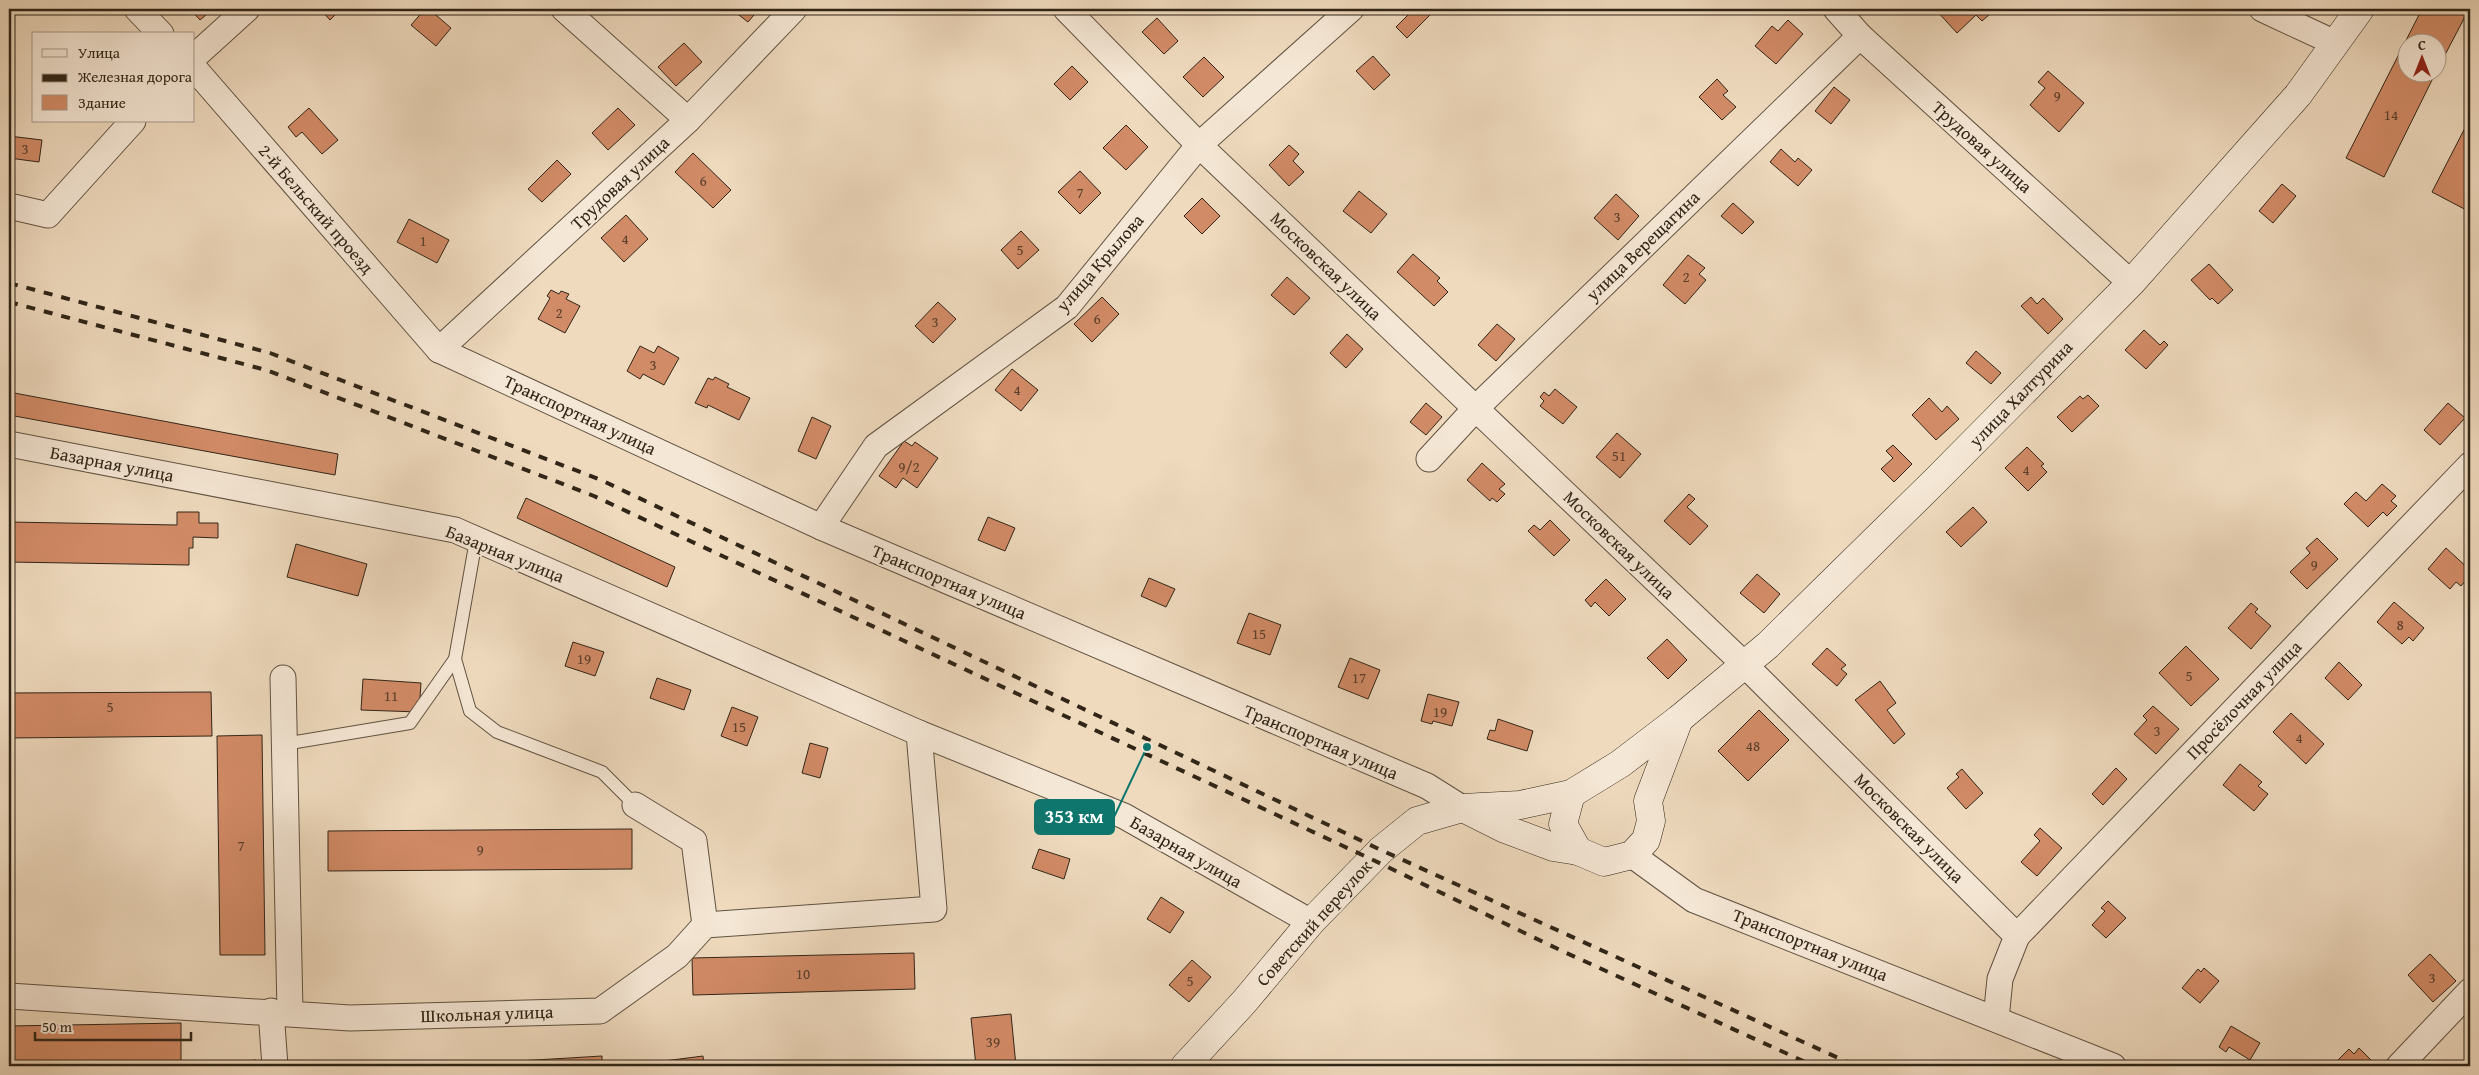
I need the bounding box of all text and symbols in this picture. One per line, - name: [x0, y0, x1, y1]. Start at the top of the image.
- legend: [32, 32, 195, 122]
- north arrow: [2396, 32, 2446, 82]
- text: С: [2418, 35, 2426, 55]
- text: Улица: [78, 42, 121, 63]
- text: Железная дорога: [77, 66, 193, 87]
- house number: 9: [2053, 85, 2061, 106]
- text: Здание: [78, 92, 126, 113]
- street label: Трудовая улица: [1926, 94, 2039, 199]
- house number: 14: [2384, 104, 2398, 125]
- street label: Трудовая улица: [564, 129, 676, 236]
- house number: 3: [21, 138, 29, 159]
- street label: 2-й Бельский проезд: [252, 138, 381, 280]
- house number: 6: [699, 170, 707, 191]
- house number: 7: [1076, 182, 1084, 203]
- street label: улица Верещагина: [1579, 184, 1706, 308]
- street label: Московская улица: [1264, 205, 1389, 326]
- house number: 3: [1613, 206, 1621, 227]
- street label: улица Крылова: [1049, 207, 1150, 318]
- house number: 4: [621, 228, 629, 249]
- house number: 1: [419, 230, 427, 251]
- house number: 5: [1016, 239, 1024, 260]
- house number: 2: [1682, 266, 1690, 287]
- house number: 2: [555, 302, 563, 323]
- house number: 6: [1093, 308, 1101, 329]
- house number: 3: [931, 311, 939, 332]
- street label: улица Халтурина: [1962, 334, 2079, 454]
- house number: 3: [649, 354, 657, 375]
- street label: Транспортная улица: [500, 367, 661, 462]
- house number: 4: [1013, 379, 1021, 400]
- street label: Базарная улица: [48, 438, 177, 489]
- house number: 51: [1612, 445, 1626, 466]
- house number: 9/2: [898, 456, 920, 477]
- house number: 4: [2022, 459, 2030, 480]
- street label: Московская улица: [1557, 484, 1682, 605]
- street label: Базарная улица: [442, 518, 569, 590]
- street label: Транспортная улица: [868, 537, 1031, 626]
- house number: 9: [2310, 554, 2318, 575]
- house number: 8: [2396, 614, 2404, 635]
- house number: 15: [1252, 623, 1266, 644]
- street label: Просёлочная улица: [2180, 634, 2308, 765]
- house number: 19: [577, 648, 591, 669]
- house number: 5: [2185, 665, 2193, 686]
- house number: 17: [1352, 667, 1366, 688]
- house number: 11: [384, 685, 398, 706]
- house number: 5: [106, 696, 114, 717]
- street label: Транспортная улица: [1240, 697, 1403, 786]
- house number: 19: [1433, 701, 1447, 722]
- house number: 15: [732, 716, 746, 737]
- house number: 3: [2153, 720, 2161, 741]
- house number: 4: [2295, 727, 2303, 748]
- house number: 48: [1746, 735, 1760, 756]
- street label: Московская улица: [1848, 766, 1971, 889]
- callout: 353 км: [1035, 800, 1114, 834]
- text: 353 км: [1045, 802, 1103, 830]
- street label: Базарная улица: [1125, 808, 1248, 895]
- house number: 7: [237, 835, 245, 856]
- house number: 9: [476, 839, 484, 860]
- street label: Советский переулок: [1249, 853, 1378, 992]
- street label: Транспортная улица: [1729, 901, 1892, 988]
- house number: 10: [796, 963, 810, 984]
- house number: 3: [2428, 967, 2436, 988]
- house number: 5: [1186, 970, 1194, 991]
- street label: Школьная улица: [420, 998, 554, 1029]
- scale bar: [35, 1010, 191, 1042]
- text: 50 m: [42, 1016, 73, 1037]
- house number: 39: [986, 1031, 1000, 1052]

